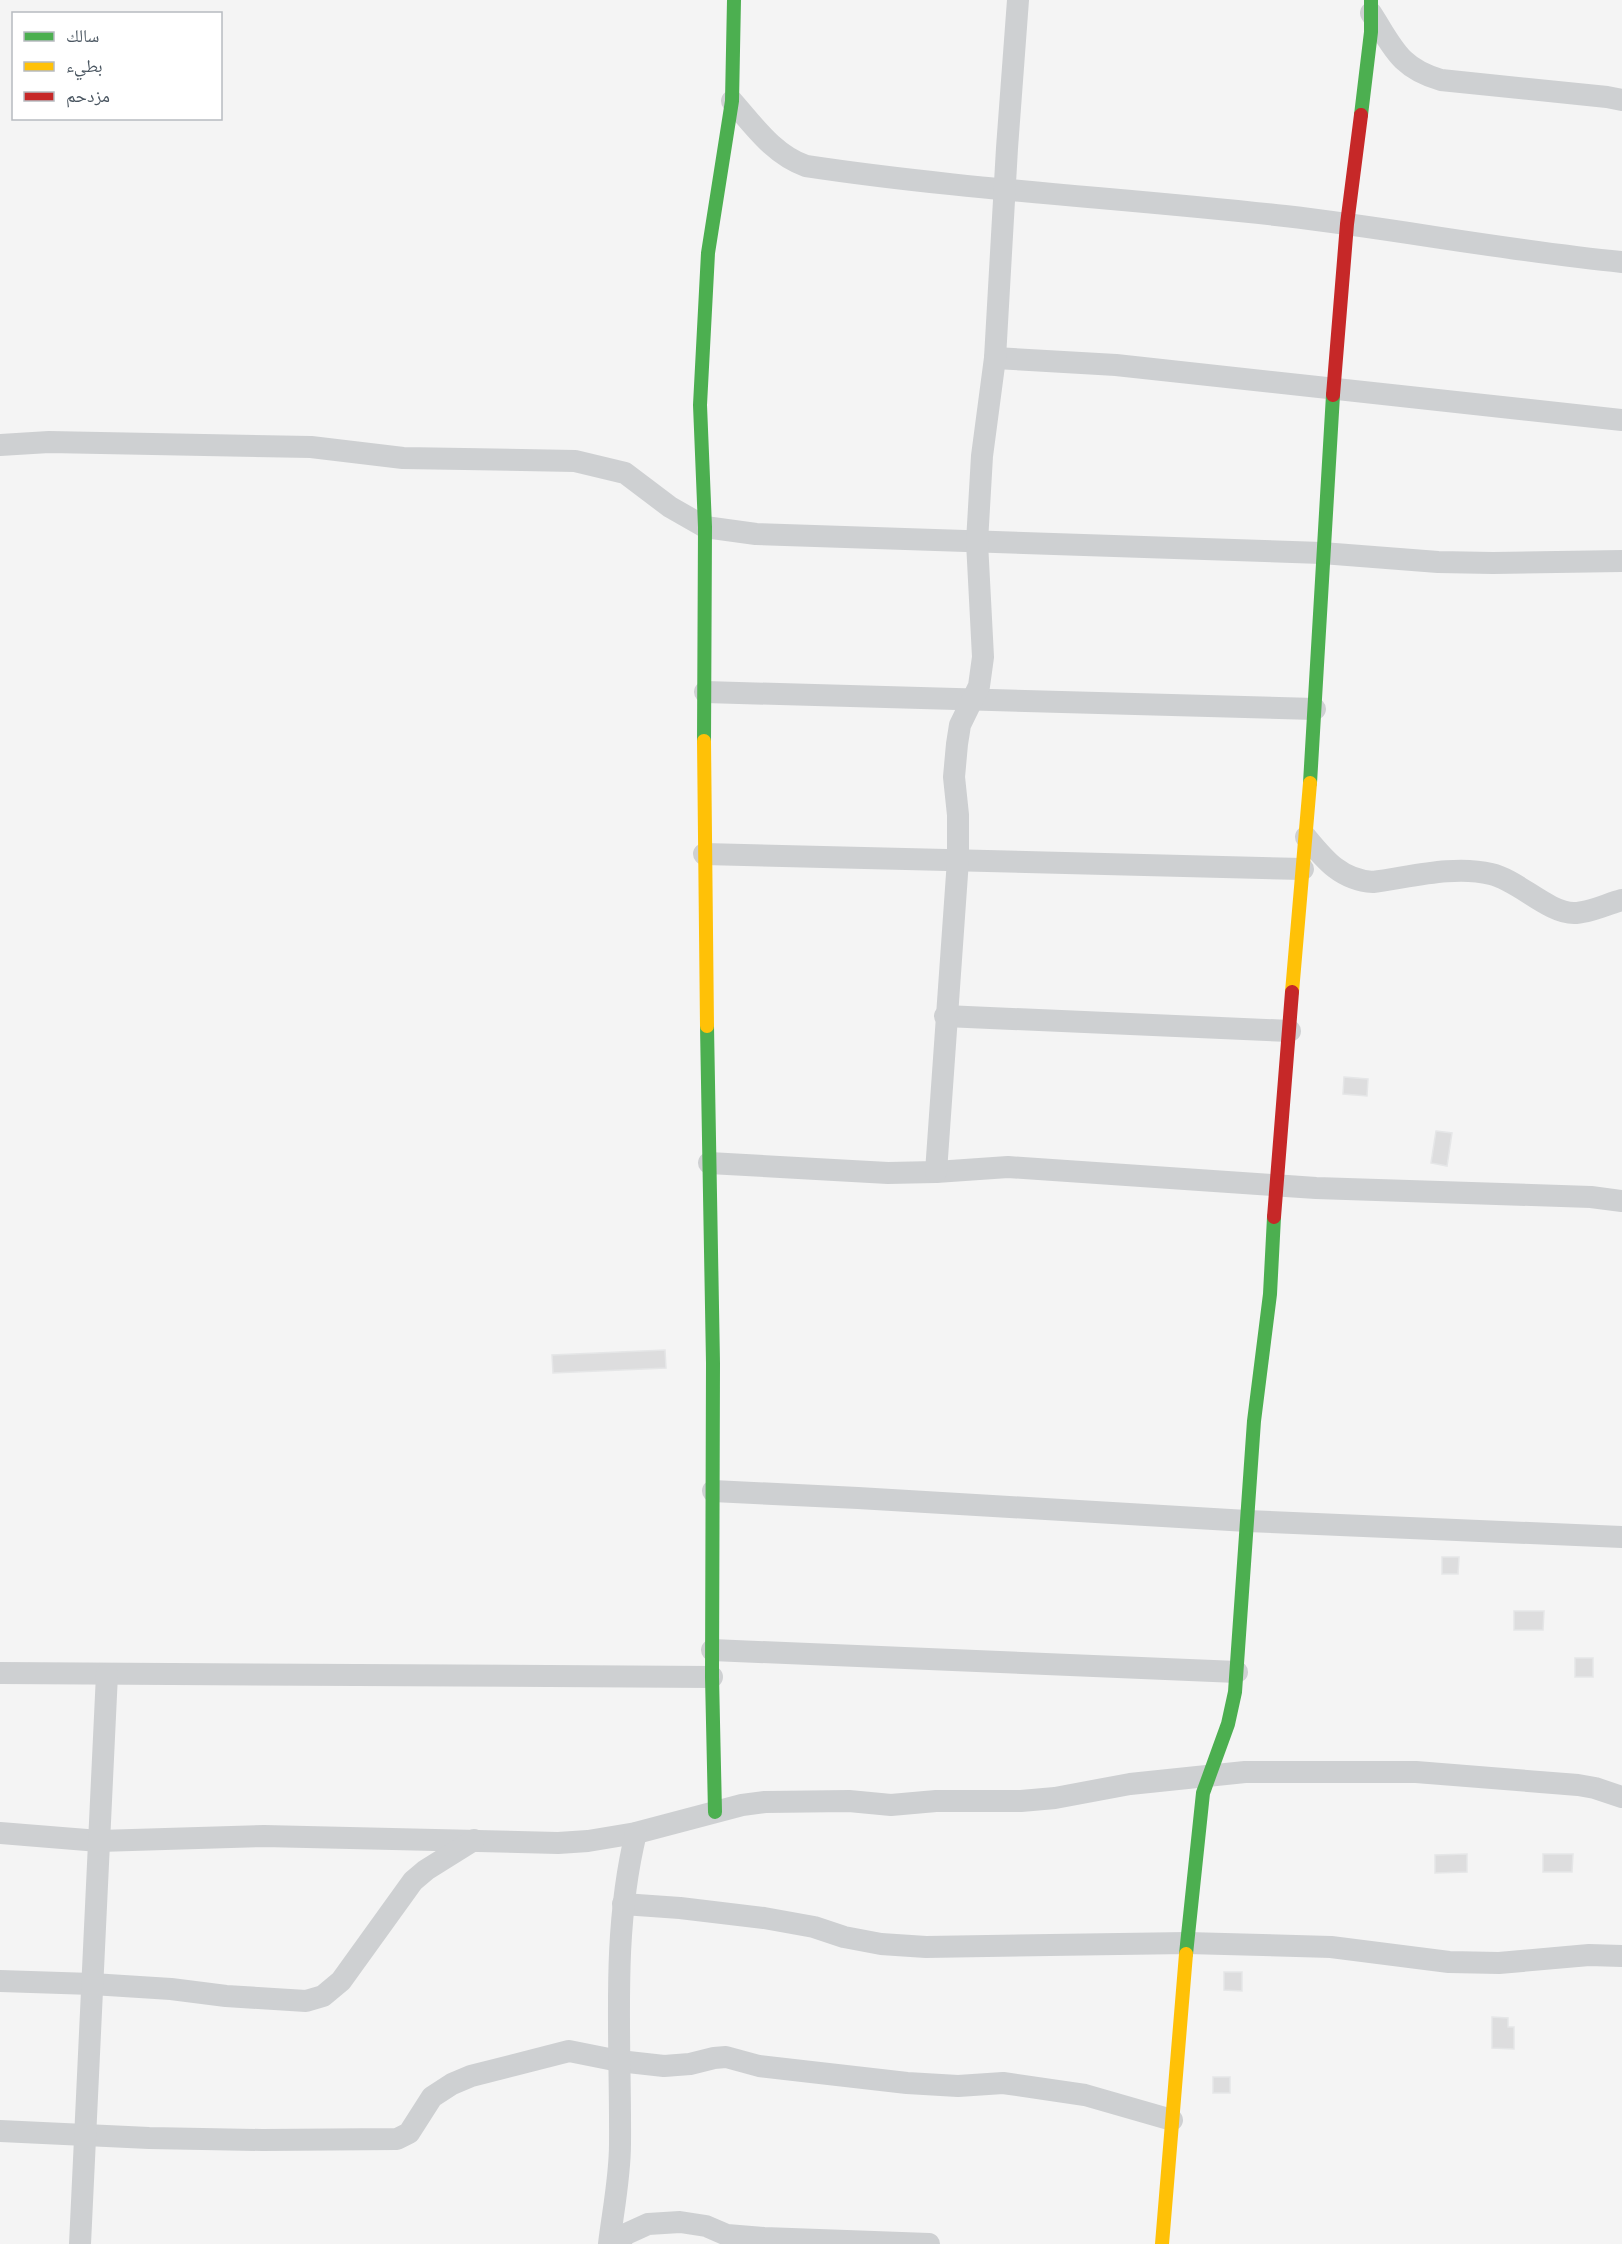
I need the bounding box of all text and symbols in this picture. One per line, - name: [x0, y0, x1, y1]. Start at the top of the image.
- legend: [12, 12, 222, 120]
- text: سالك: [66, 25, 99, 47]
- text: بطيء: [66, 55, 103, 81]
- text: مزدحم: [66, 85, 110, 108]

